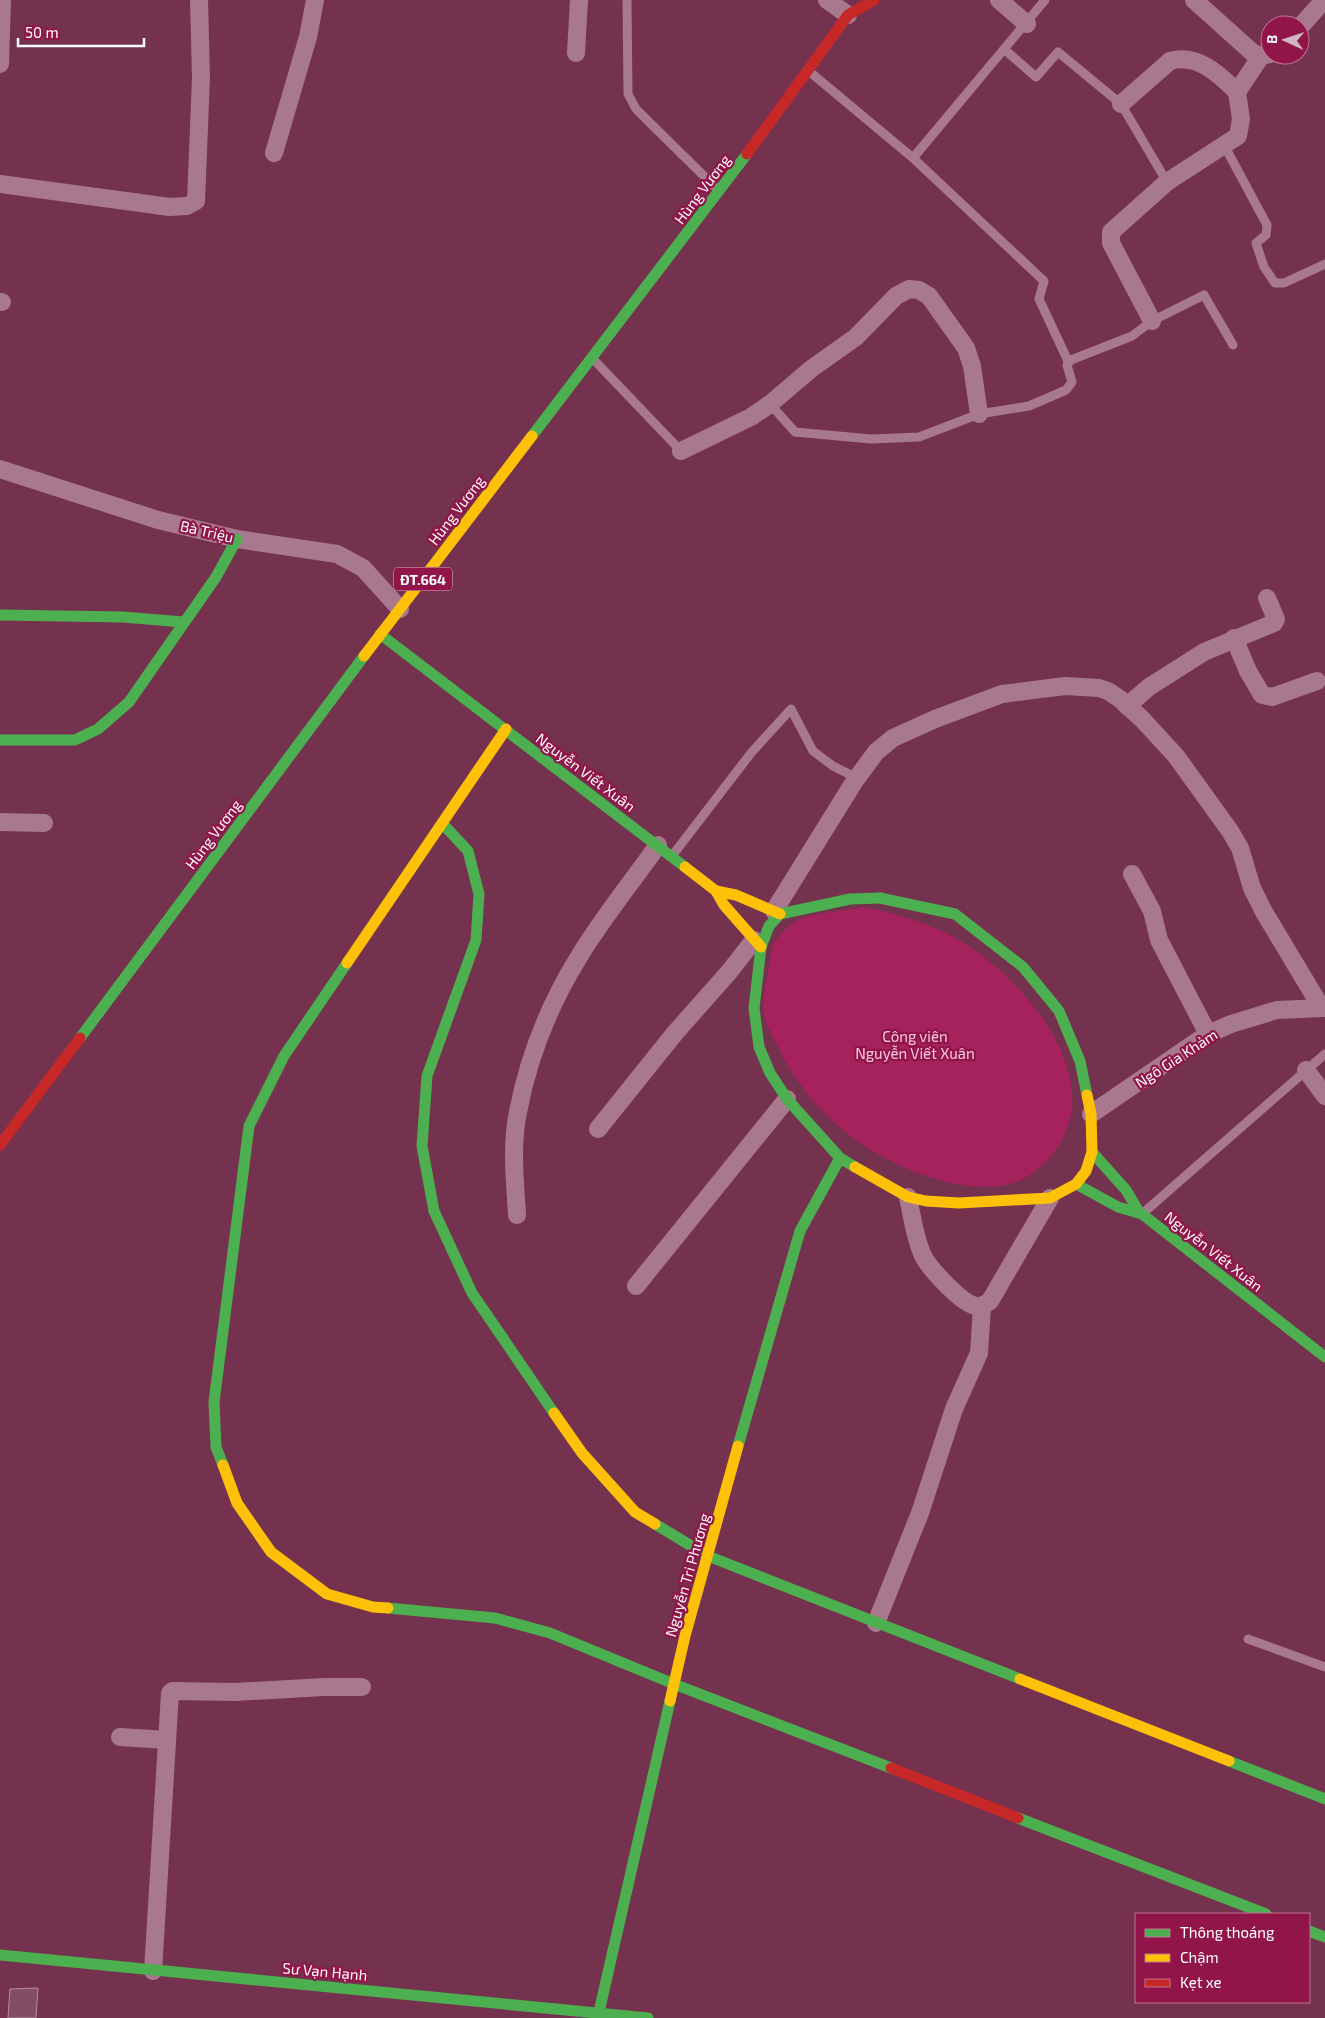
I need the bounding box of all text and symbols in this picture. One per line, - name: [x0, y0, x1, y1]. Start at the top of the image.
- scale bar: [18, 15, 144, 47]
- north arrow: [1260, 15, 1310, 65]
- text: 50 m: [25, 23, 59, 41]
- text: B: [1263, 34, 1280, 44]
- street label: Hùng Vương: [670, 150, 734, 227]
- street label: Hùng Vương: [424, 471, 488, 548]
- street label: Bà Triệu: [179, 516, 235, 546]
- road number: ĐT.664: [394, 568, 452, 590]
- street label: Nguyễn Viết Xuân: [533, 729, 639, 815]
- street label: Hùng Vương: [181, 795, 245, 872]
- street label: Ngô Gia Khảm: [1131, 1025, 1221, 1091]
- park label: Công viên Nguyễn Viết Xuân: [855, 1027, 975, 1062]
- street label: Nguyễn Viết Xuân: [1161, 1207, 1267, 1295]
- street label: Nguyễn Tri Phương: [661, 1510, 713, 1639]
- legend: [1135, 1913, 1310, 2003]
- text: Thông thoáng: [1180, 1923, 1275, 1941]
- text: Chậm: [1180, 1948, 1219, 1966]
- street label: Sư Vạn Hạnh: [282, 1958, 368, 1984]
- text: Kẹt xe: [1180, 1973, 1222, 1991]

